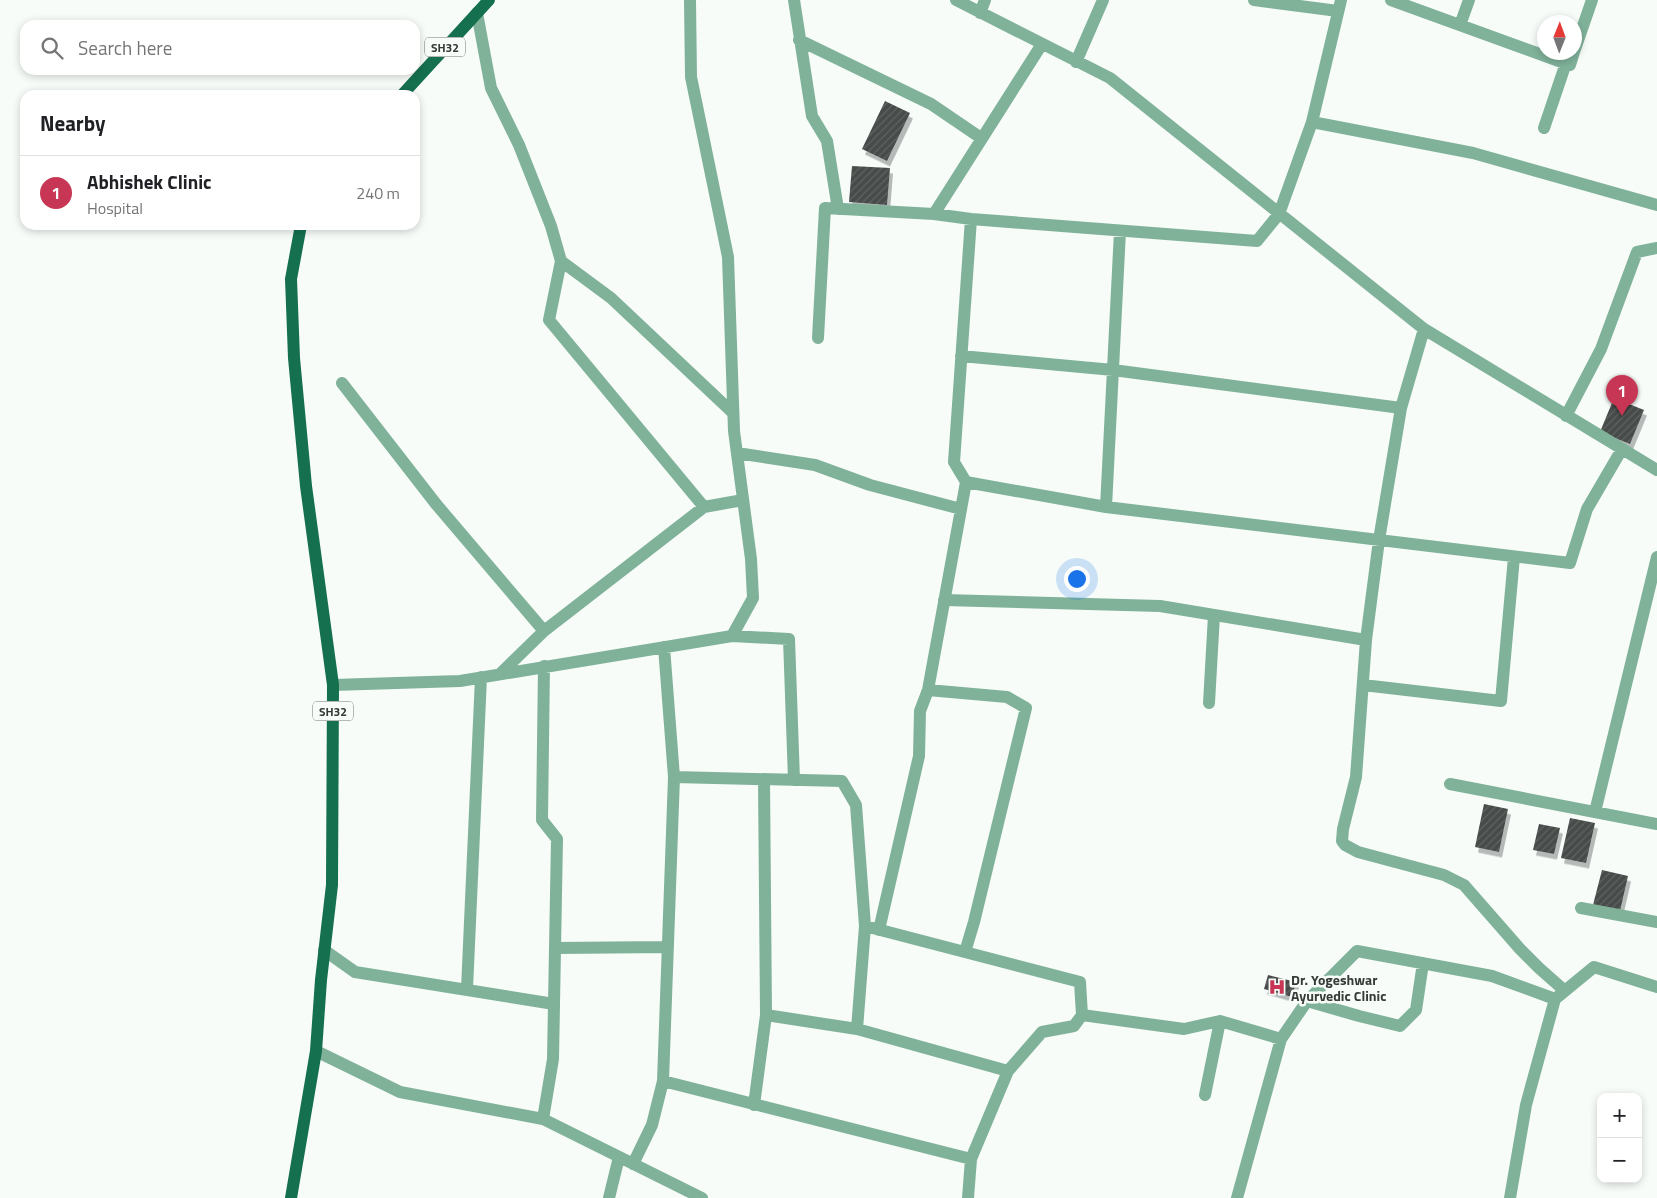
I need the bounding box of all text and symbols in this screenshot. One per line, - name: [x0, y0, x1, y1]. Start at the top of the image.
- north arrow: [1537, 15, 1582, 60]
- search box: [20, 20, 420, 75]
- text: Search here: [78, 33, 172, 62]
- icon: search: [38, 34, 66, 62]
- road number: SH32: [425, 38, 465, 56]
- text: Nearby: [40, 107, 105, 139]
- text: Abhishek Clinic: [87, 167, 212, 196]
- text: 1: [52, 181, 60, 205]
- text: 240 m: [356, 181, 400, 205]
- text: Hospital: [87, 196, 143, 220]
- pin: 1: [1606, 375, 1638, 416]
- your location: [1064, 566, 1090, 592]
- road number: SH32: [313, 701, 353, 720]
- place label: Dr. Yogeshwar Ayurvedic Clinic: [1291, 969, 1386, 1006]
- hospital icon: Dr. Yogeshwar Ayurvedic Clinic: [1267, 977, 1287, 997]
- map controls: [1597, 1093, 1642, 1183]
- button: +: [1597, 1093, 1642, 1138]
- button: −: [1597, 1138, 1642, 1183]

